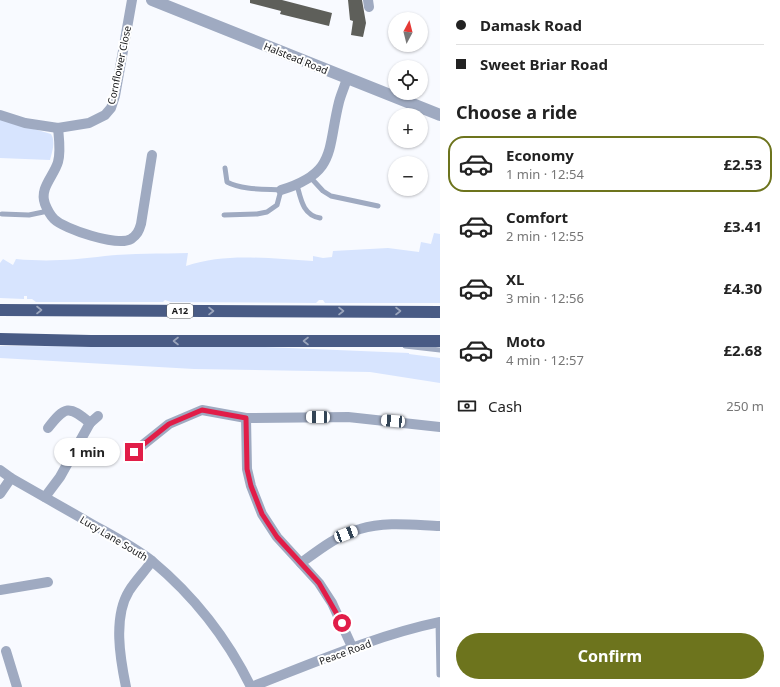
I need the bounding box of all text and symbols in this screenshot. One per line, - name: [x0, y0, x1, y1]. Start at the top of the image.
- north arrow: [388, 12, 428, 52]
- map controls: [388, 12, 428, 196]
- text: Damask Road: [480, 15, 582, 35]
- street label: Cornflower Close: [104, 24, 134, 106]
- street label: Halstead Road: [262, 39, 330, 77]
- text: Sweet Briar Road: [480, 54, 608, 74]
- button: locate: [388, 60, 428, 100]
- text: Choose a ride: [456, 100, 577, 124]
- button: +: [388, 108, 428, 148]
- text: Economy: [506, 145, 574, 165]
- icon: car: [458, 146, 494, 182]
- text: £2.53: [723, 154, 762, 174]
- button: −: [388, 156, 428, 196]
- text: 1 min · 12:54: [506, 165, 584, 183]
- text: Comfort: [506, 207, 568, 227]
- icon: car: [458, 208, 494, 244]
- text: £3.41: [723, 216, 762, 236]
- text: 2 min · 12:55: [506, 227, 584, 245]
- text: XL: [506, 269, 524, 289]
- icon: car: [458, 270, 494, 306]
- text: £4.30: [723, 278, 762, 298]
- text: 3 min · 12:56: [506, 289, 584, 307]
- road number: A12: [167, 304, 193, 318]
- one-way arrow: [36, 306, 42, 314]
- one-way arrow: [208, 307, 214, 315]
- one-way arrow: [338, 307, 344, 315]
- one-way arrow: [395, 307, 401, 315]
- text: Moto: [506, 331, 545, 351]
- icon: car: [458, 332, 494, 368]
- one-way arrow: [173, 337, 179, 345]
- one-way arrow: [303, 337, 309, 345]
- text: £2.68: [723, 340, 762, 360]
- text: 4 min · 12:57: [506, 351, 584, 369]
- icon: cash: [456, 395, 478, 417]
- text: Cash: [488, 396, 522, 416]
- text: 250 m: [726, 397, 764, 415]
- car: [306, 411, 330, 423]
- car: [381, 414, 405, 428]
- callout: 1 min: [54, 438, 120, 466]
- text: 1 min: [69, 443, 105, 461]
- route end: [125, 443, 143, 461]
- street label: Lucy Lane South: [78, 512, 150, 564]
- car: [333, 524, 359, 544]
- route start: [333, 614, 351, 632]
- button: Confirm: [456, 633, 764, 679]
- street label: Peace Road: [317, 636, 373, 668]

